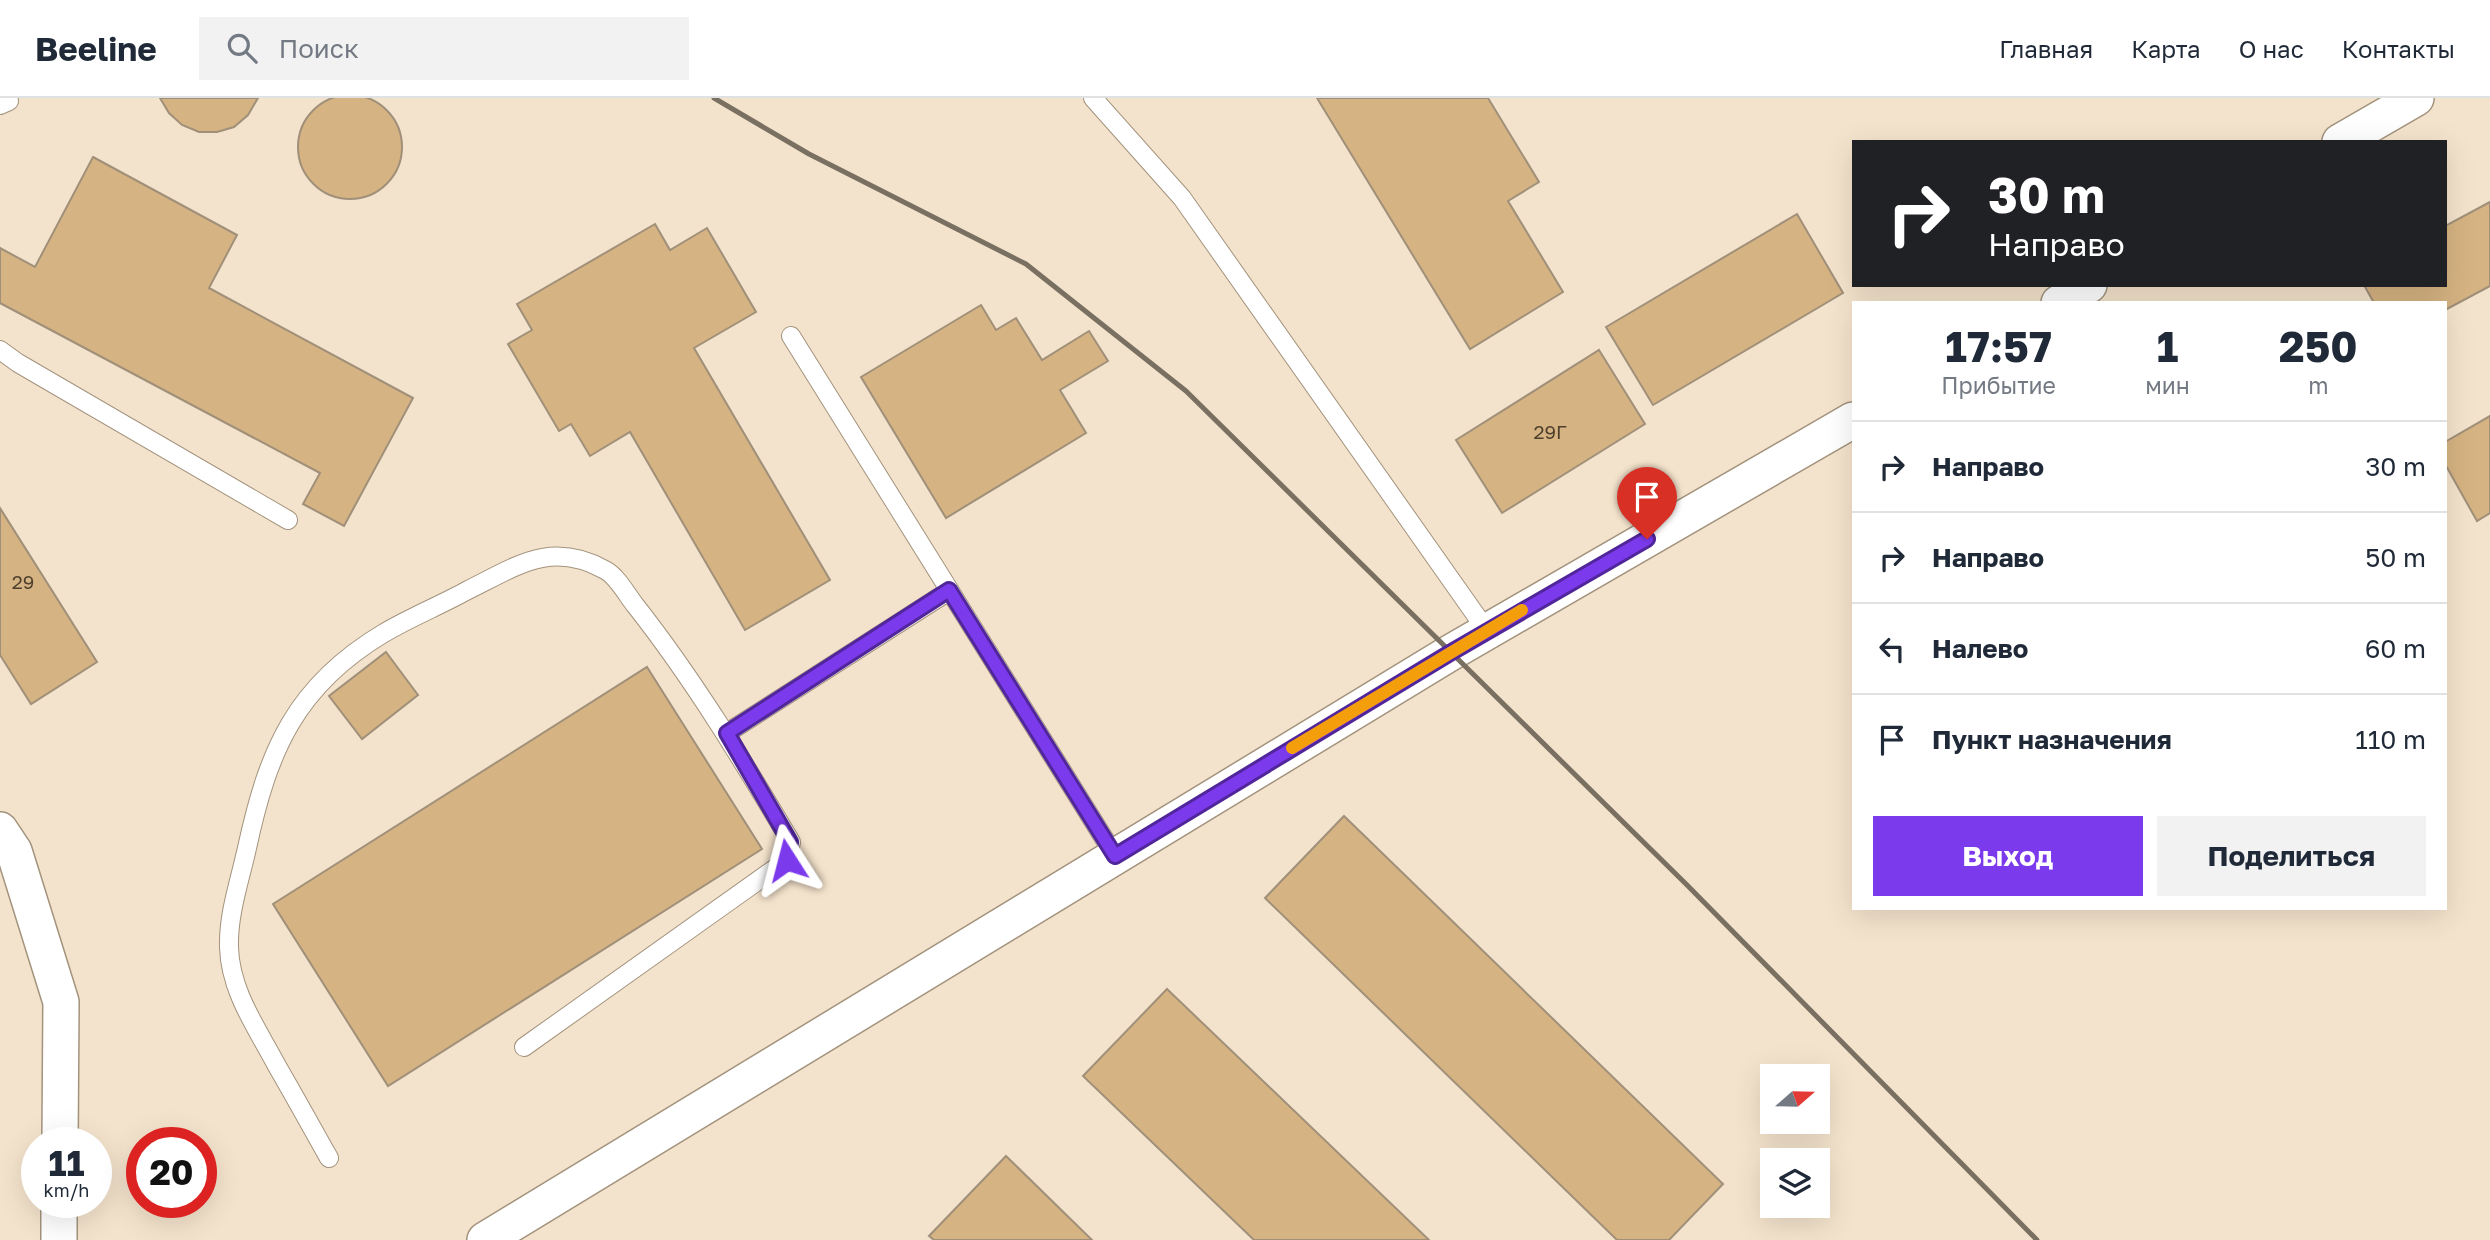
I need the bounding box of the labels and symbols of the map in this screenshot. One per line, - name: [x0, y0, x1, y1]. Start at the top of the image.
- house number: 29Г: [1533, 420, 1567, 443]
- pin: [1617, 467, 1677, 539]
- house number: 29: [12, 570, 34, 593]
- position arrow: [750, 823, 824, 897]
- north arrow: [1760, 1064, 1830, 1134]
- speed limit sign: 20: [126, 1127, 217, 1218]

